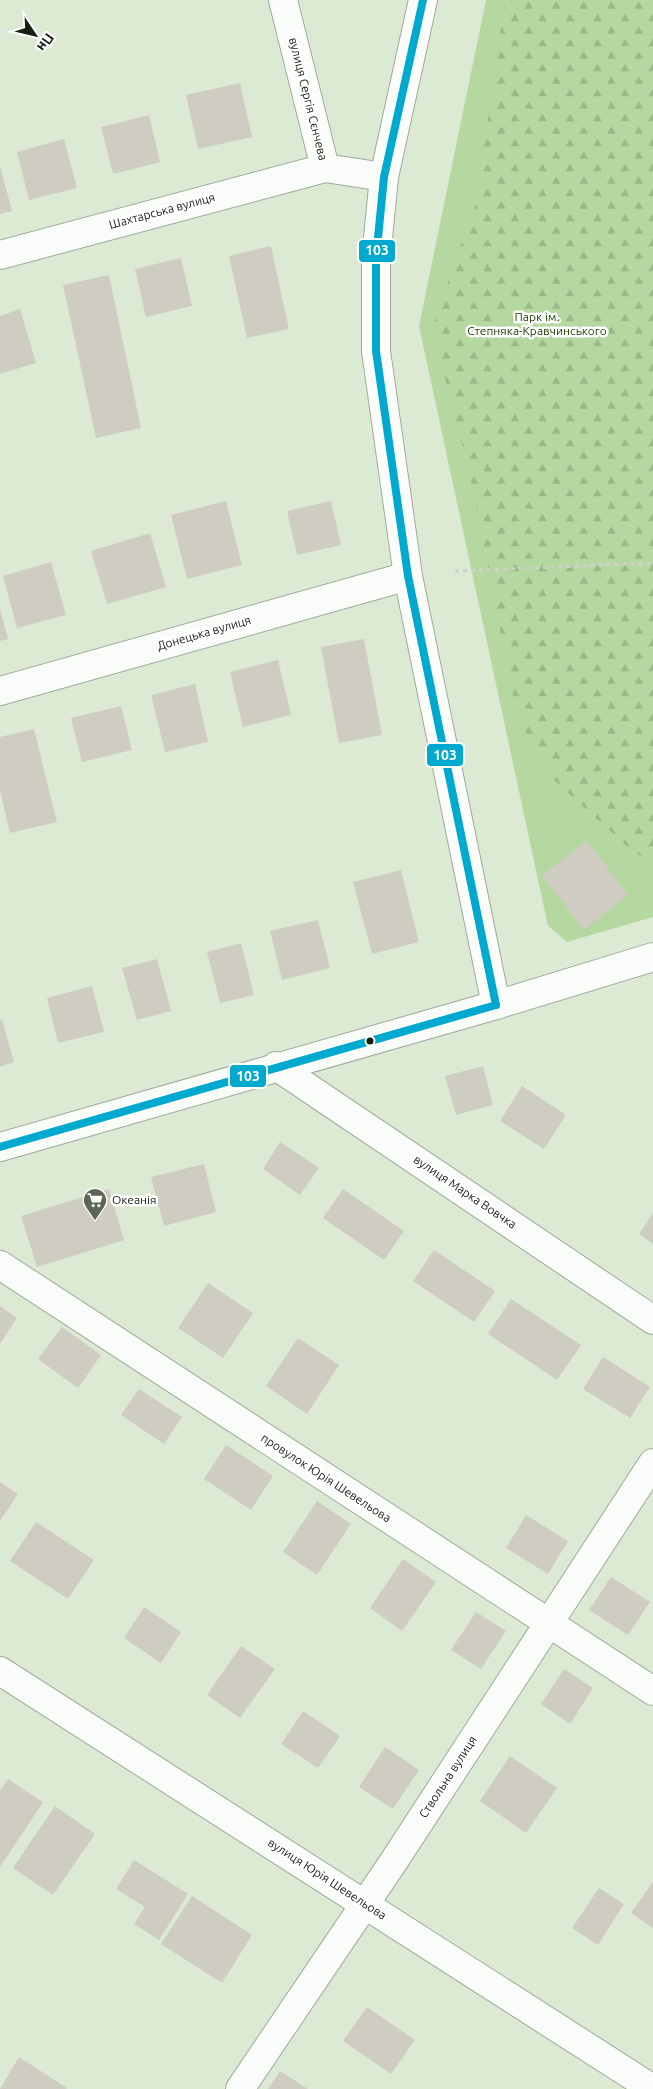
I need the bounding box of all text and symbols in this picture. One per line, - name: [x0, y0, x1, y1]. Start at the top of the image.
- north arrow: [10, 10, 60, 60]
- text: Пн: [34, 30, 57, 55]
- street label: вулиця Сергія Сєнчева: [287, 36, 330, 162]
- street label: Шахтарська вулиця: [108, 190, 216, 231]
- line badge: 103: [358, 239, 396, 263]
- text: 103: [365, 242, 389, 258]
- park label: Парк ім. Степняка-Кравчинського: [467, 310, 607, 337]
- street label: Донецька вулиця: [155, 613, 252, 652]
- line badge: 103: [426, 743, 464, 767]
- text: 103: [433, 747, 457, 763]
- unlabelled marker: [365, 1036, 375, 1046]
- line badge: 103: [229, 1064, 267, 1088]
- text: 103: [236, 1068, 260, 1084]
- street label: вулиця Марка Вовчка: [411, 1152, 519, 1231]
- supermarket icon: Океанія: [82, 1187, 108, 1221]
- place label: Океанія: [112, 1193, 156, 1206]
- street label: провулок Юрія Шевельова: [259, 1431, 394, 1524]
- street label: Ствольна вулиця: [416, 1733, 479, 1820]
- street label: вулиця Юрія Шевельова: [266, 1835, 389, 1922]

